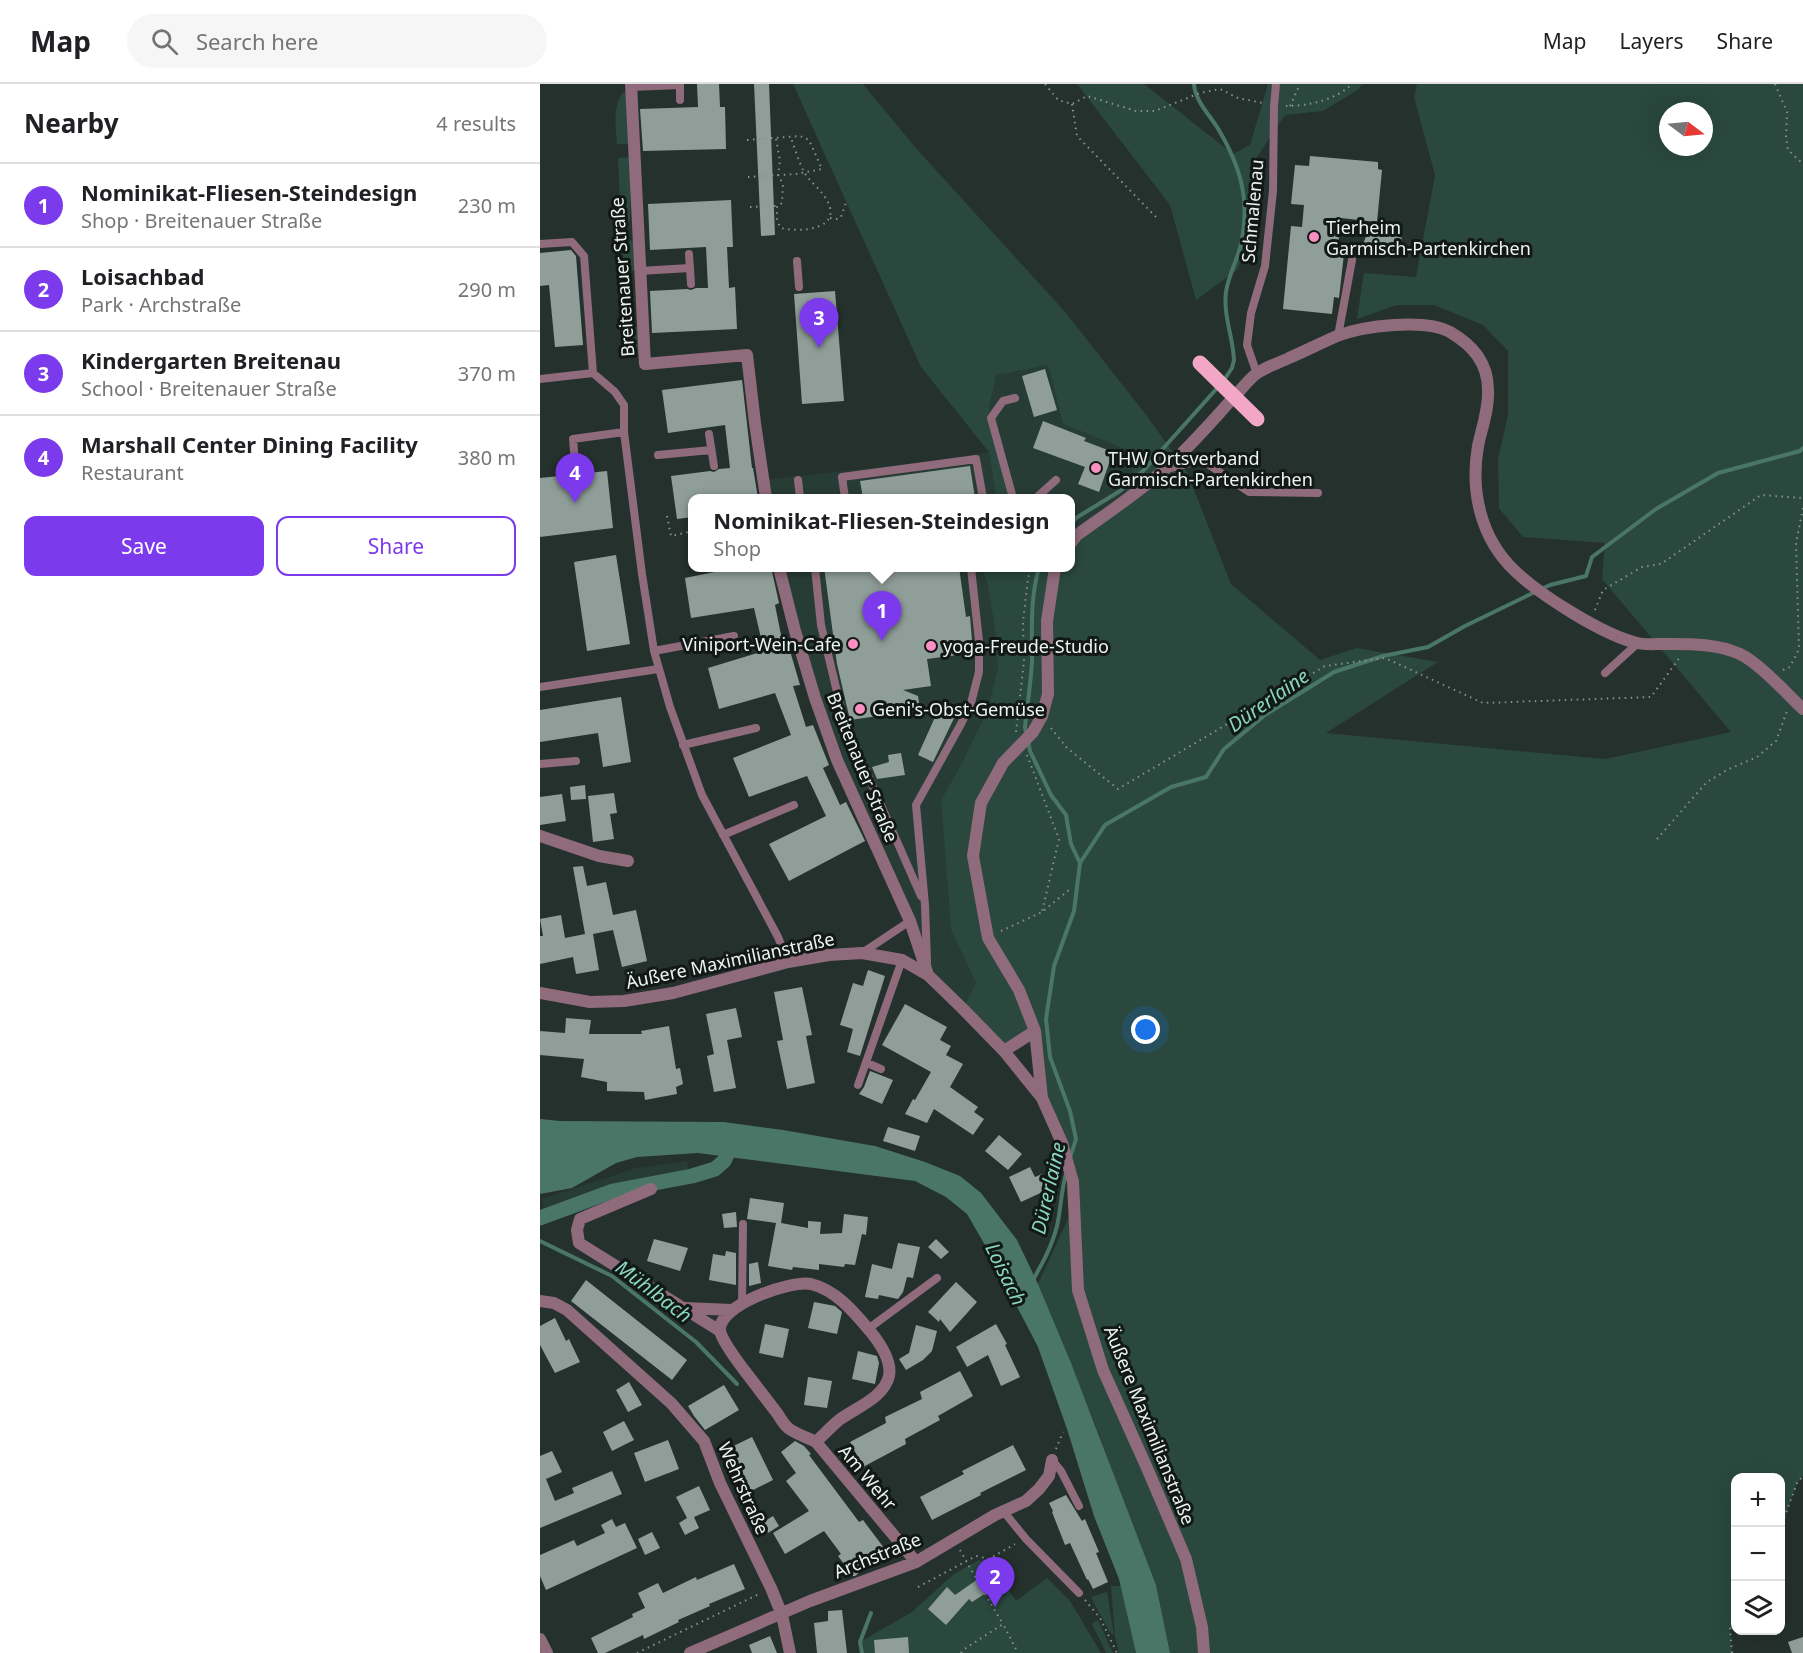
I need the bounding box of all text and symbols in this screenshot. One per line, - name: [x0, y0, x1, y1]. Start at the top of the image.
- search box: [127, 14, 547, 68]
- text: Map: [30, 22, 91, 60]
- icon: search: [148, 25, 181, 58]
- text: Search here: [196, 26, 318, 56]
- text: Map: [1543, 27, 1587, 55]
- text: Layers: [1620, 27, 1684, 55]
- text: Share: [1717, 27, 1773, 55]
- north arrow: [1659, 102, 1713, 156]
- text: Nearby: [24, 105, 119, 141]
- text: 4 results: [436, 110, 516, 137]
- street label: Schmalenau: [1236, 158, 1268, 264]
- text: Nominikat-Fliesen-Steindesign: [81, 177, 417, 207]
- text: 1: [38, 192, 49, 219]
- text: 230 m: [458, 192, 516, 219]
- street label: Breitenauer Straße: [604, 196, 640, 358]
- text: Shop · Breitenauer Straße: [81, 207, 322, 234]
- place label: Tierheim Garmisch-Partenkirchen: [1326, 215, 1531, 260]
- marker: Tierheim Garmisch-Partenkirchen: [1307, 230, 1321, 244]
- text: Loisachbad: [81, 261, 205, 291]
- text: 2: [38, 276, 49, 303]
- text: 290 m: [458, 276, 516, 303]
- text: Park · Archstraße: [81, 291, 241, 318]
- pin: 3: [800, 298, 838, 348]
- text: Kindergarten Breitenau: [81, 345, 341, 375]
- text: 3: [38, 360, 49, 387]
- text: 370 m: [458, 360, 516, 387]
- text: School · Breitenauer Straße: [81, 375, 337, 402]
- text: Marshall Center Dining Facility: [81, 429, 418, 459]
- text: 4: [38, 444, 49, 471]
- text: 380 m: [458, 444, 516, 471]
- place label: THW Ortsverband Garmisch-Partenkirchen: [1108, 446, 1313, 491]
- pin: 4: [555, 454, 594, 503]
- text: Restaurant: [81, 459, 184, 486]
- marker: THW Ortsverband Garmisch-Partenkirchen: [1089, 461, 1103, 475]
- popup: [688, 494, 1075, 572]
- text: Nominikat-Fliesen-Steindesign: [713, 505, 1050, 535]
- button: Save: [24, 516, 264, 576]
- button: Share: [276, 516, 516, 576]
- text: Shop: [713, 535, 761, 562]
- pin: 1: [862, 592, 902, 641]
- place label: Viniport-Wein-Cafe: [682, 632, 841, 656]
- place label: yoga-Freude-Studio: [943, 634, 1109, 658]
- marker: Viniport-Wein-Cafe: [846, 637, 860, 651]
- marker: yoga-Freude-Studio: [924, 639, 938, 653]
- water label: Dürerlaine: [1222, 662, 1314, 738]
- street label: Breitenauer Straße: [822, 688, 904, 846]
- place label: Geni's-Obst-Gemüse: [872, 697, 1045, 721]
- marker: Geni's-Obst-Gemüse: [853, 702, 867, 716]
- street label: Äußere Maximilianstraße: [624, 926, 836, 994]
- your location: [1131, 1015, 1160, 1044]
- water label: Dürerlaine: [1024, 1139, 1072, 1237]
- water label: Loisach: [979, 1238, 1033, 1310]
- water label: Mühlbach: [610, 1254, 698, 1328]
- street label: Äußere Maximilianstraße: [1099, 1322, 1201, 1528]
- street label: Wehrstraße: [713, 1438, 775, 1538]
- street label: Am Wehr: [834, 1439, 903, 1515]
- map controls: [1731, 1473, 1785, 1635]
- button: +: [1731, 1473, 1785, 1527]
- street label: Archstraße: [830, 1527, 924, 1583]
- button: −: [1731, 1527, 1785, 1581]
- pin: 2: [976, 1558, 1014, 1607]
- button: layers: [1731, 1581, 1785, 1635]

